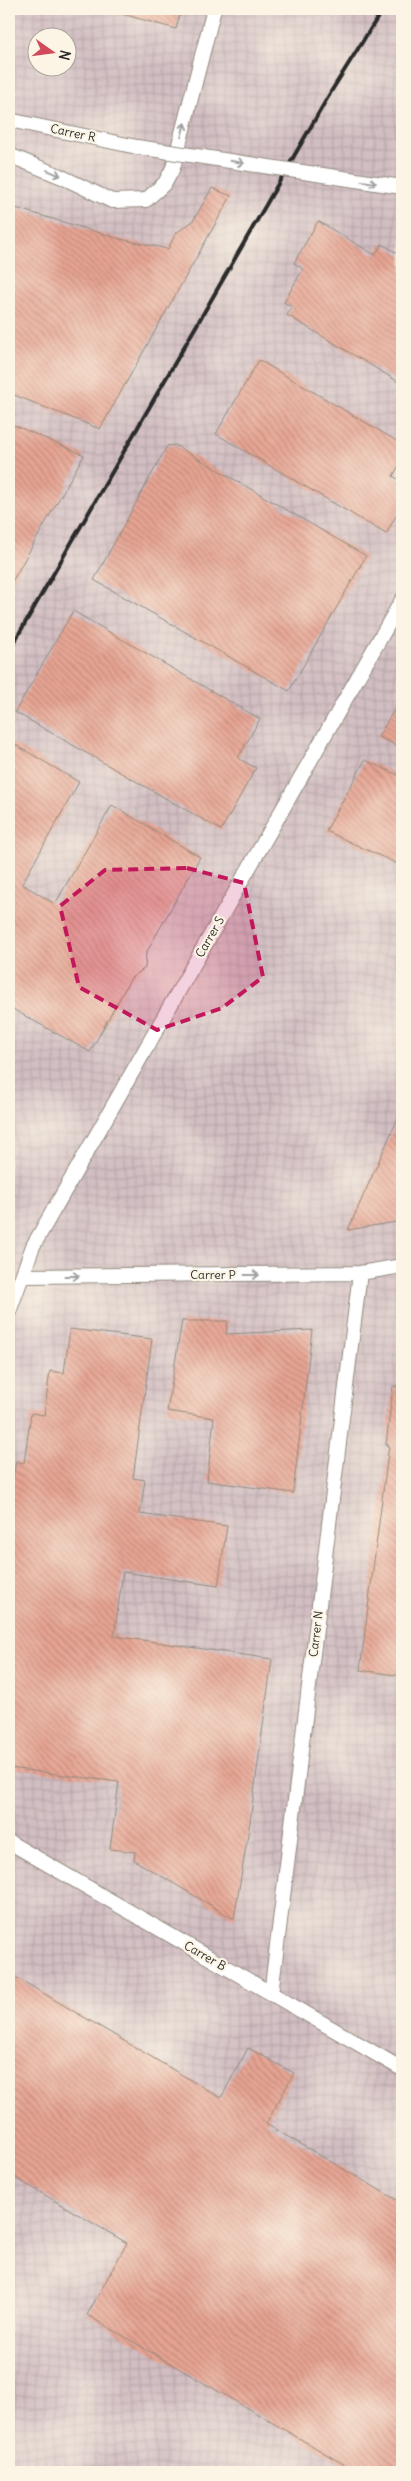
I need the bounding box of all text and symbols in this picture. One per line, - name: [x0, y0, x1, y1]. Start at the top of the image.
- north arrow: [28, 28, 78, 78]
- text: N: [55, 48, 75, 62]
- street label: Carrer R: [49, 120, 97, 145]
- one-way arrow: [179, 122, 188, 138]
- one-way arrow: [229, 157, 245, 167]
- one-way arrow: [46, 169, 61, 179]
- one-way arrow: [361, 177, 377, 187]
- street label: Carrer S: [192, 913, 227, 960]
- street label: Carrer P: [190, 1267, 236, 1282]
- one-way arrow: [244, 1270, 260, 1280]
- one-way arrow: [64, 1271, 80, 1281]
- street label: Carrer N: [305, 1610, 326, 1658]
- street label: Carrer B: [182, 1938, 229, 1974]

